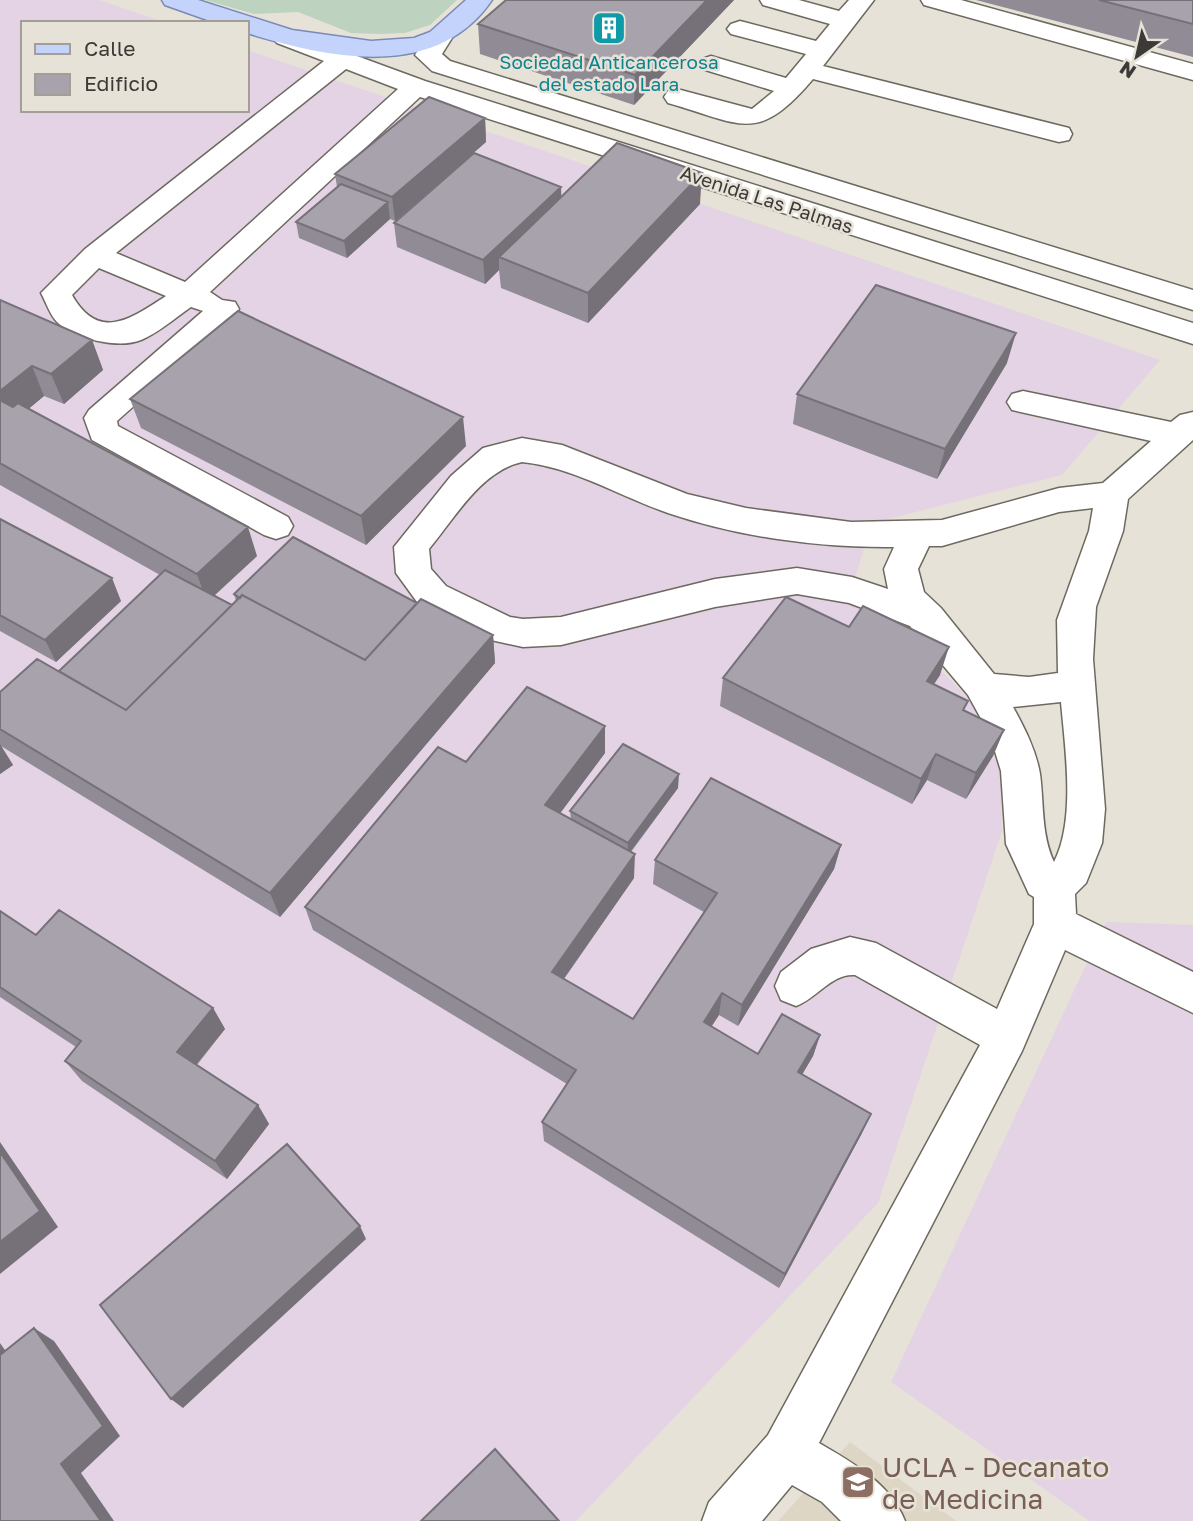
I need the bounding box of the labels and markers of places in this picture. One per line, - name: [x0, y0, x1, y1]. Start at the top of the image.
- building icon: Sociedad Anticancerosa del estado Lara: [590, 9, 628, 47]
- place label: Sociedad Anticancerosa del estado Lara: [499, 50, 719, 95]
- place label: UCLA - Decanato de Medicina: [882, 1450, 1109, 1515]
- school or university icon: UCLA - Decanato de Medicina: [839, 1463, 877, 1501]

